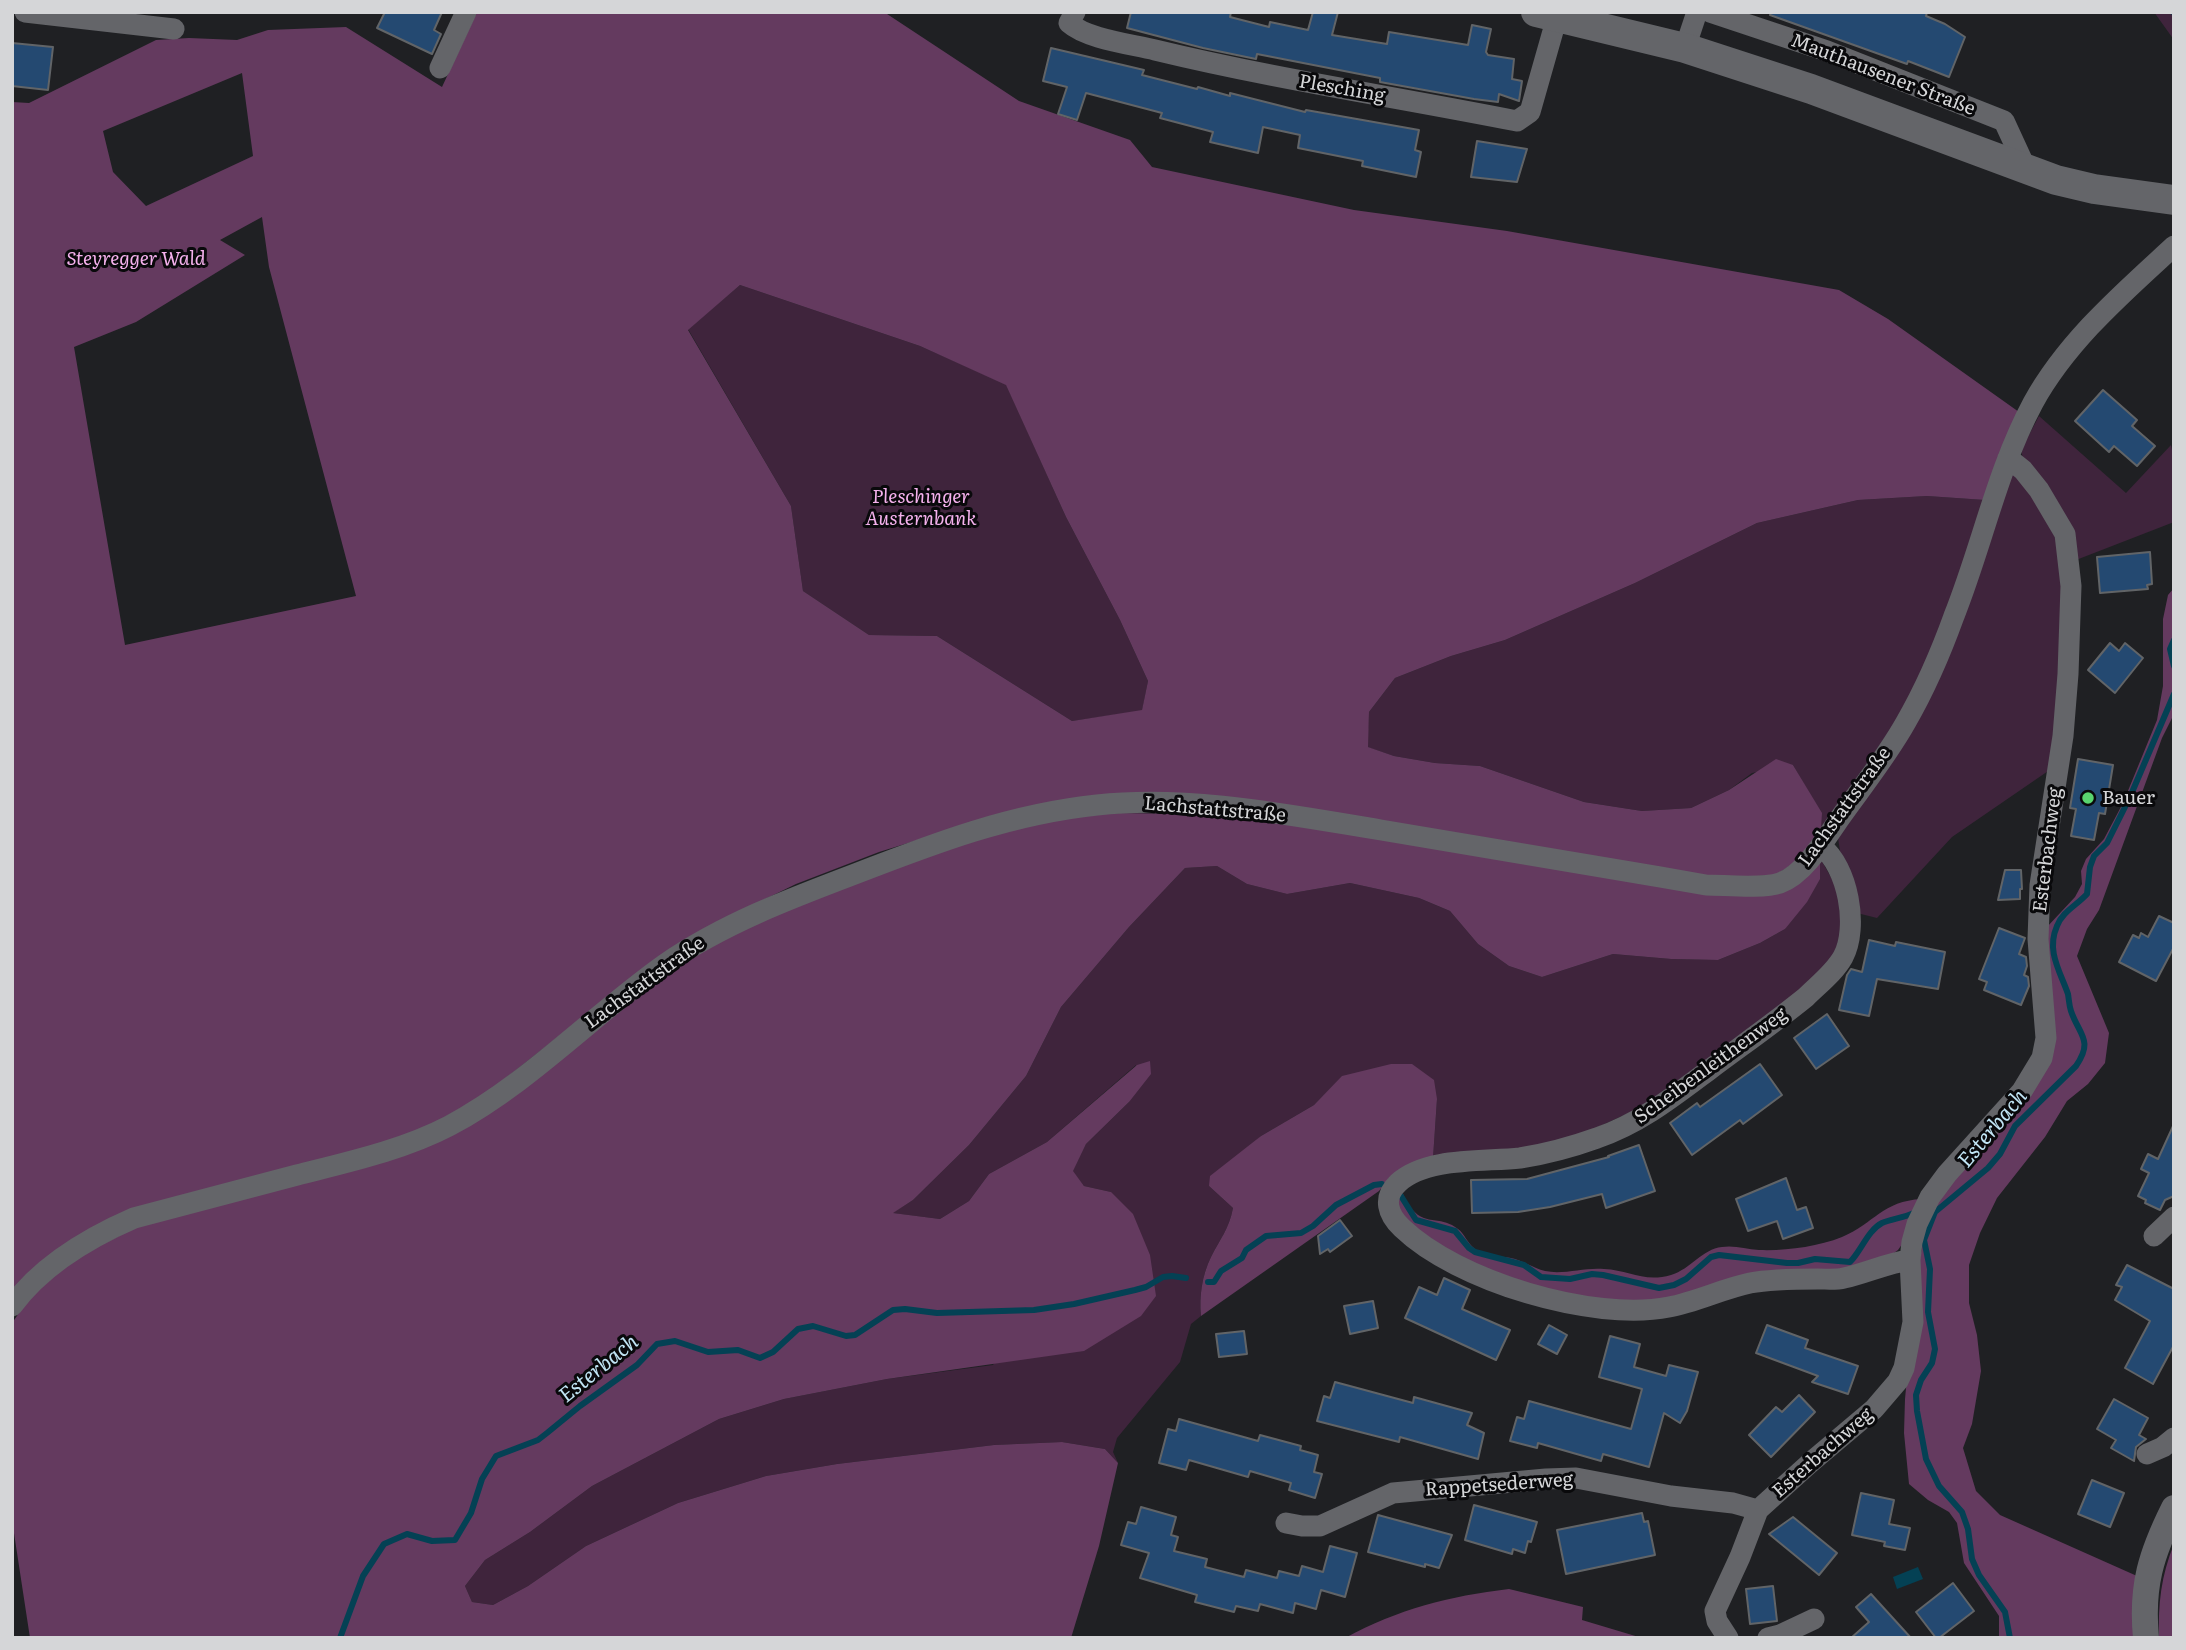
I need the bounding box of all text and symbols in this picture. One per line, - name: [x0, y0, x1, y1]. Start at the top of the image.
- street label: Mauthausener Straße: [1788, 29, 1978, 121]
- street label: Plesching: [1297, 70, 1387, 108]
- park label: Steyregger Wald: [66, 248, 206, 270]
- park label: Pleschinger Austernbank: [865, 486, 977, 530]
- street label: Lachstattstraße: [1794, 743, 1896, 871]
- street label: Esterbachweg: [2029, 786, 2067, 914]
- place label: Bauer: [2102, 787, 2155, 809]
- marker: Bauer: [2080, 790, 2096, 806]
- street label: Lachstattstraße: [1143, 792, 1287, 828]
- street label: Lachstattstraße: [581, 932, 709, 1034]
- street label: Scheibenleithenweg: [1630, 1003, 1792, 1129]
- water label: Esterbach: [1953, 1085, 2033, 1173]
- water label: Esterbach: [554, 1330, 644, 1408]
- street label: Esterbachweg: [1768, 1403, 1878, 1503]
- street label: Rappetsederweg: [1424, 1468, 1574, 1502]

